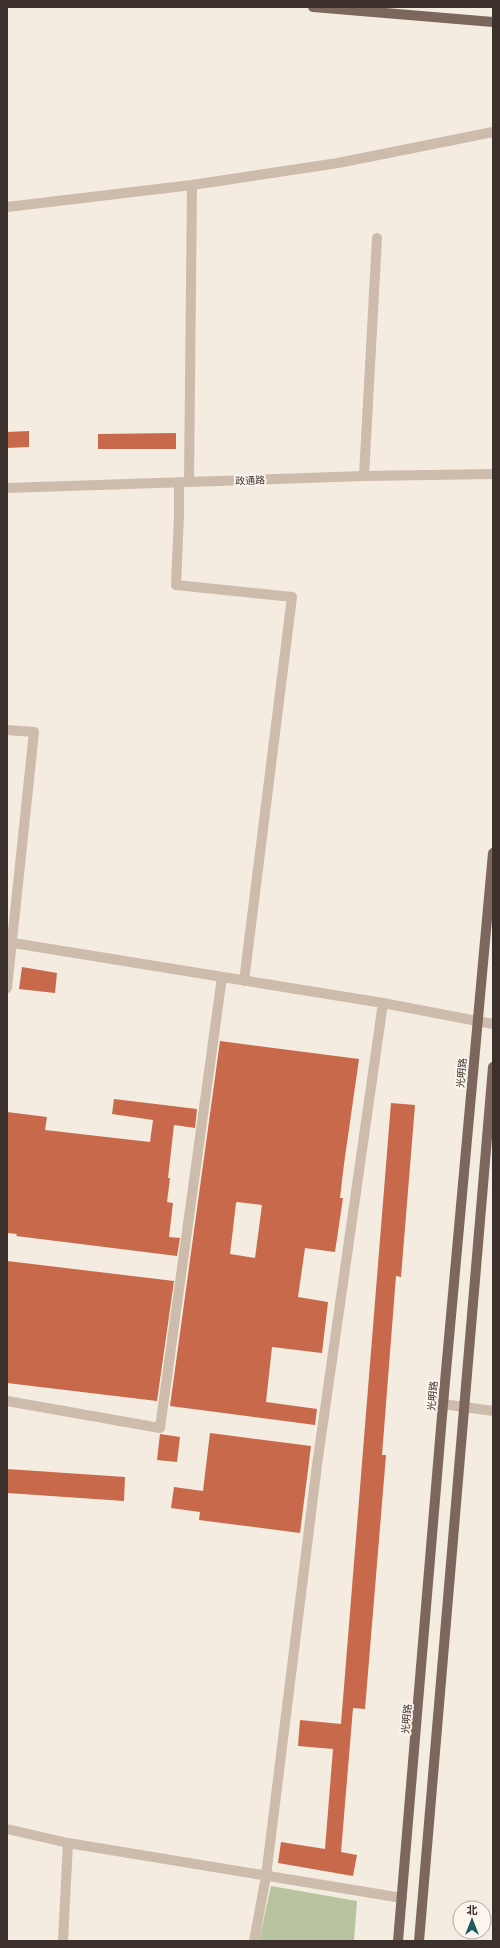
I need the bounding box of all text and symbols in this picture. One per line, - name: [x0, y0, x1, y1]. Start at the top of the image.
- street label: 政通路: [235, 474, 265, 488]
- street label: 光明路: [455, 1058, 469, 1089]
- street label: 光明路: [426, 1381, 440, 1412]
- street label: 光明路: [400, 1704, 414, 1735]
- north arrow: [452, 1900, 492, 1940]
- text: 北: [467, 1904, 478, 1917]

